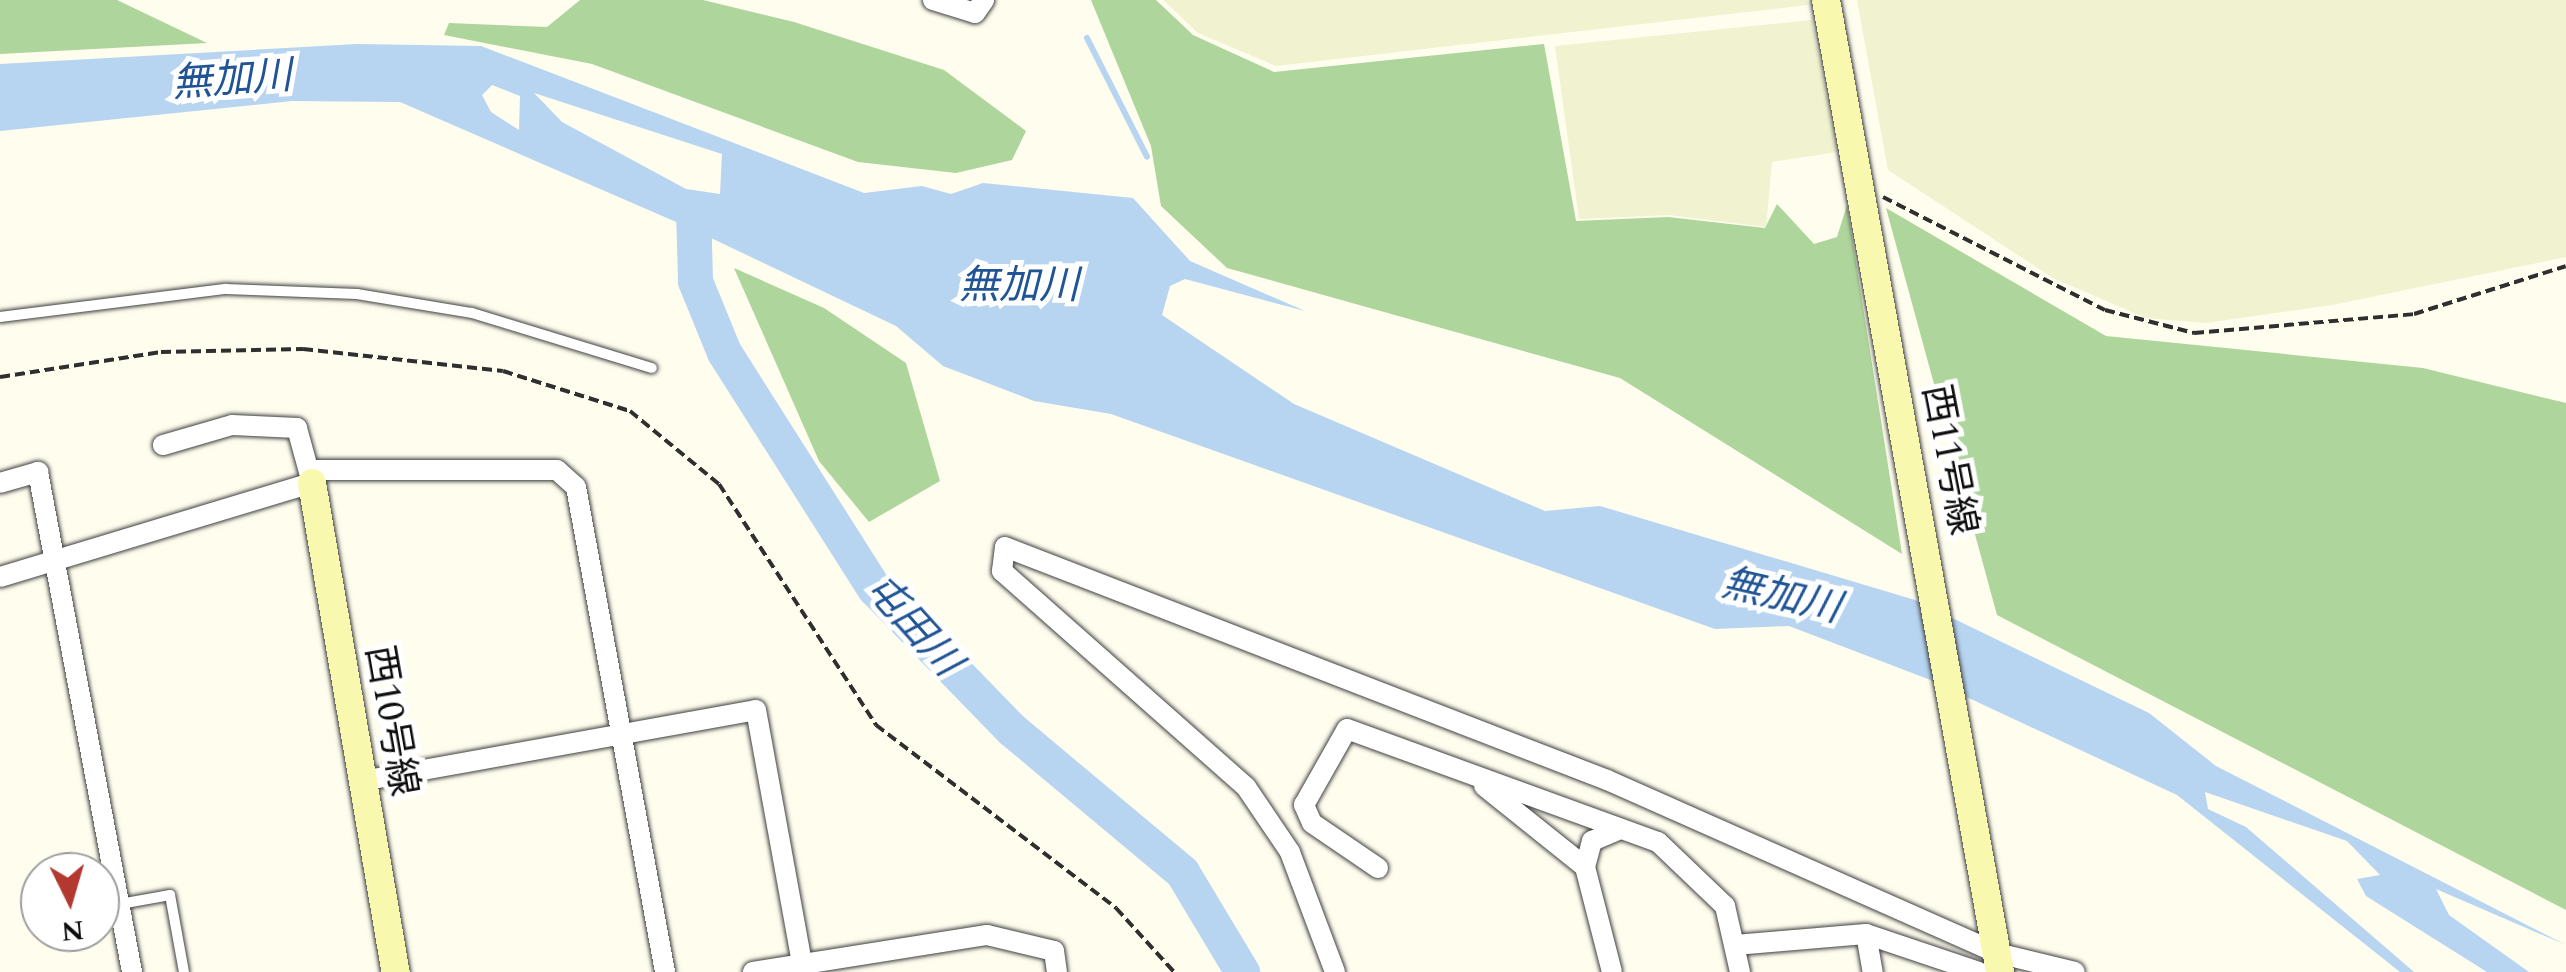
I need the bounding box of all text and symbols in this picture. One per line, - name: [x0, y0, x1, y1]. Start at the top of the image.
- water label: 無加川: [170, 53, 294, 109]
- water label: 無加川: [959, 263, 1079, 311]
- street label: 西11号線: [1911, 381, 1985, 539]
- water label: 無加川: [1717, 560, 1845, 634]
- water label: 屯田川: [854, 565, 970, 687]
- street label: 西10号線: [354, 642, 426, 800]
- north arrow: [20, 852, 120, 952]
- text: N: [59, 908, 86, 953]

